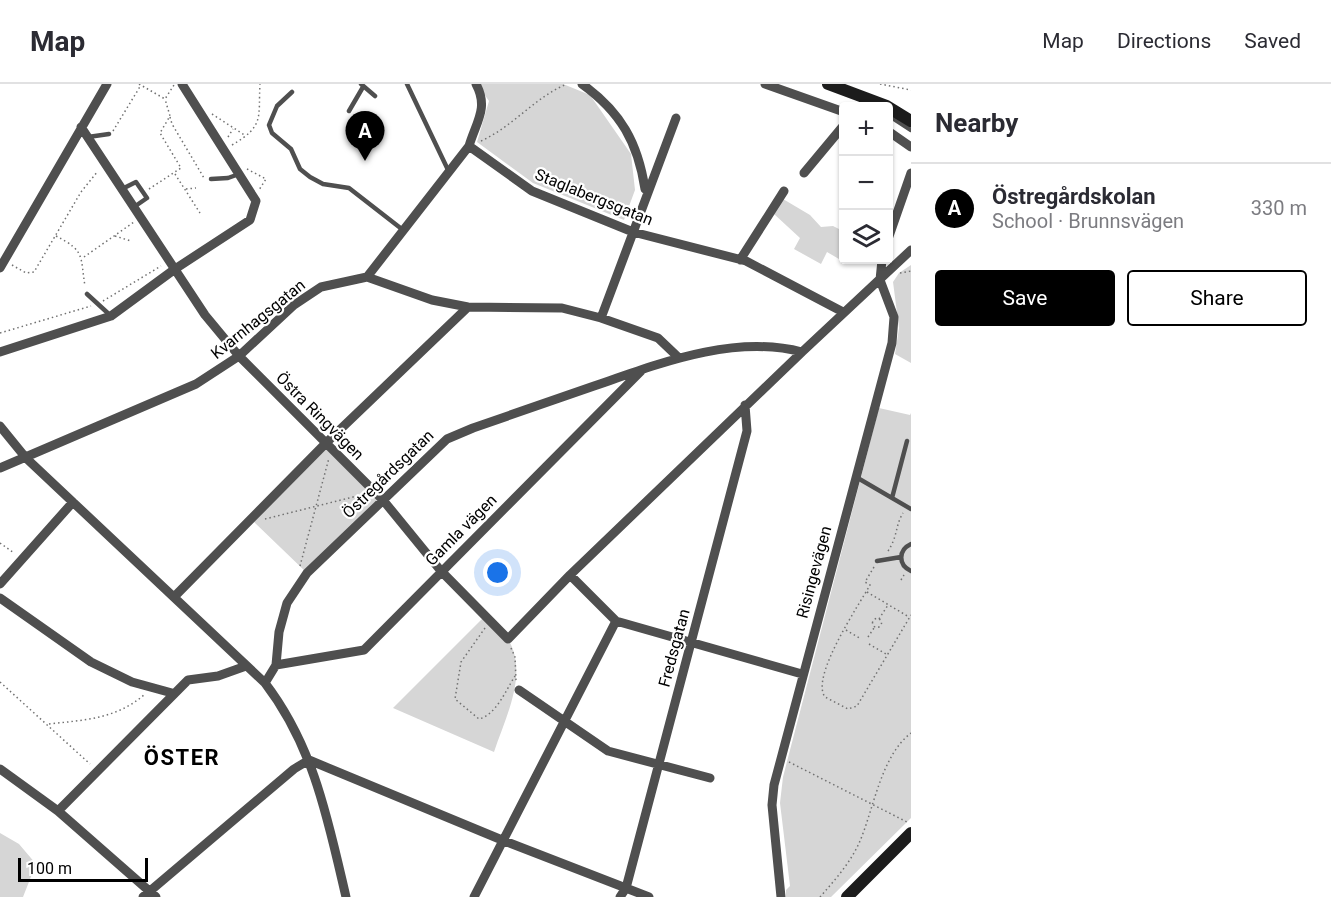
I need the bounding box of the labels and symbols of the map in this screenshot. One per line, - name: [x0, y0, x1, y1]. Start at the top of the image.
- pin: A: [346, 112, 385, 161]
- street label: Staglabergsgatan: [532, 165, 656, 229]
- street label: Kvarnhagsgatan: [207, 275, 309, 363]
- street label: Östra Ringvägen: [272, 368, 368, 464]
- street label: Östregårdsgatan: [339, 426, 437, 522]
- street label: Gamla vägen: [421, 490, 501, 570]
- street label: Risingevägen: [793, 524, 835, 620]
- your location: [483, 558, 512, 587]
- street label: Fredsgatan: [654, 607, 694, 689]
- district label: ÖSTER: [144, 745, 220, 770]
- scale bar: [18, 855, 148, 882]

